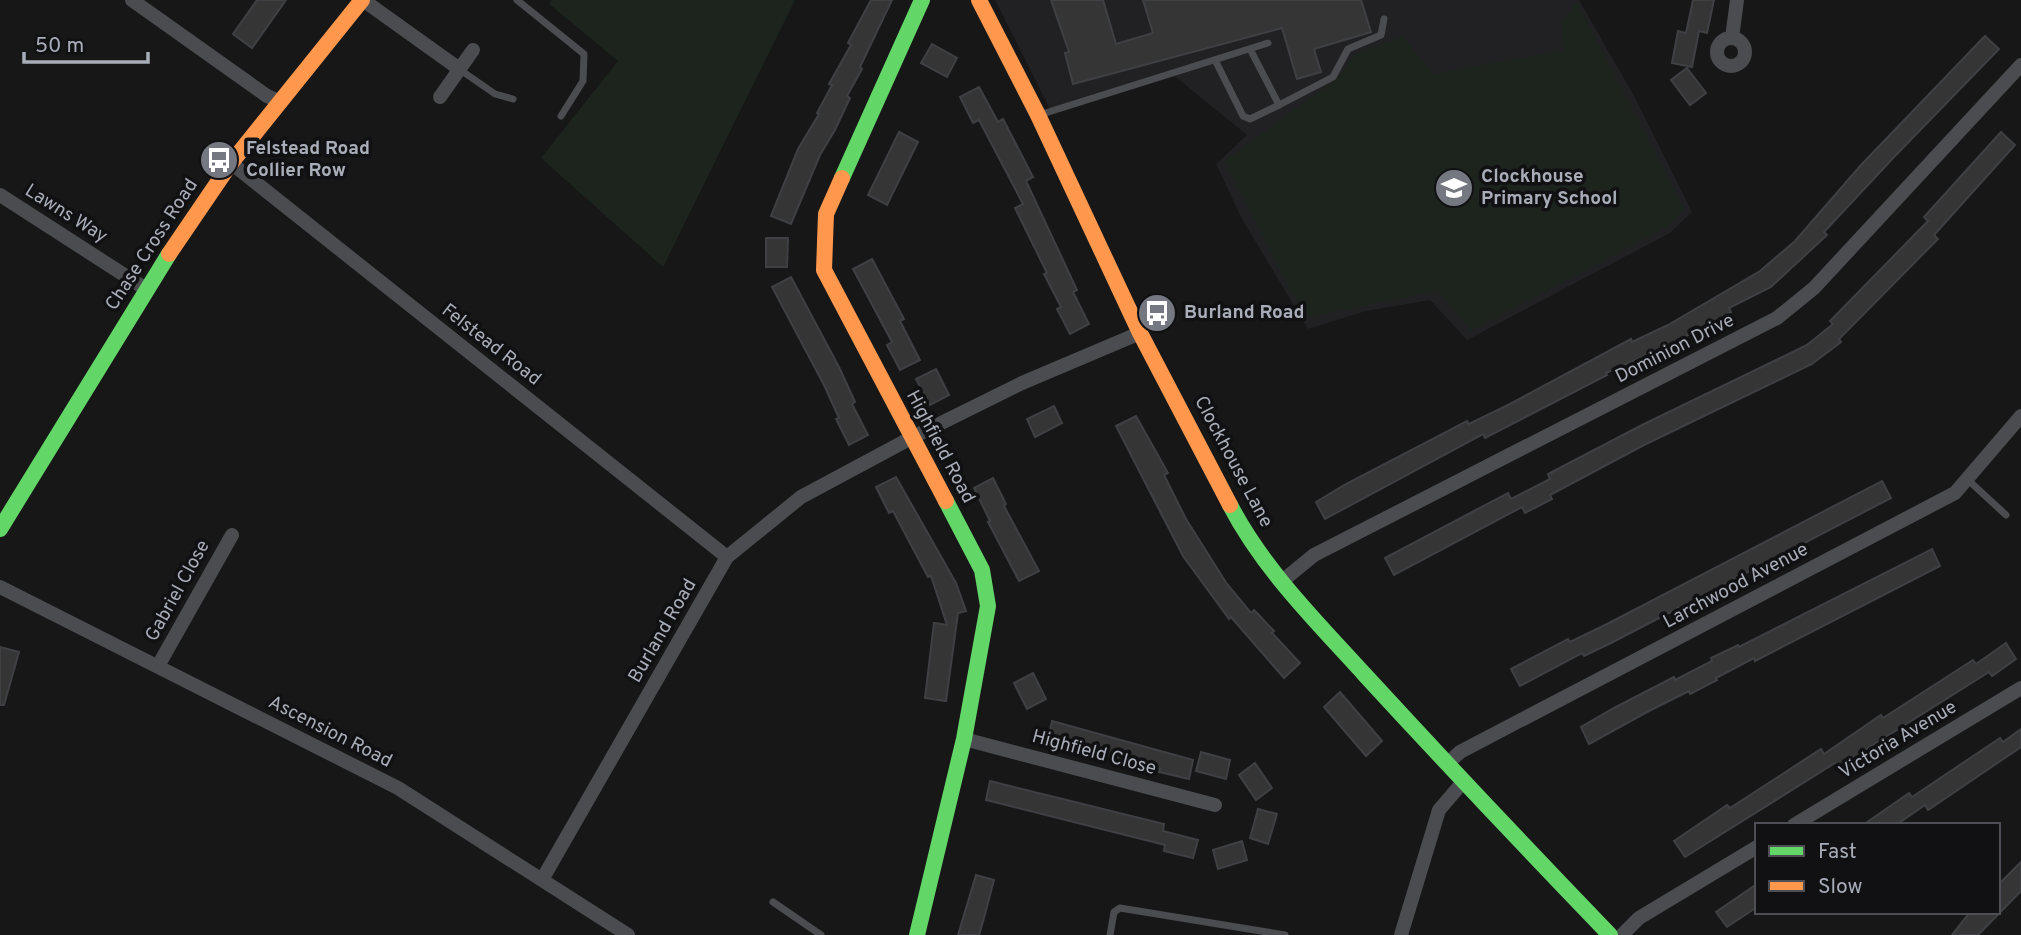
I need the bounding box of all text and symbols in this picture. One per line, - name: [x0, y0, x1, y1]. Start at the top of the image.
- scale bar: [24, 21, 149, 65]
- text: 50 m: [35, 33, 84, 60]
- place label: Felstead Road Collier Row: [246, 137, 370, 183]
- bus stop icon: Felstead Road Collier Row: [198, 139, 240, 181]
- place label: Clockhouse Primary School: [1481, 165, 1617, 211]
- school or university icon: Clockhouse Primary School: [1433, 167, 1475, 209]
- street label: Chase Cross Road: [100, 175, 204, 315]
- street label: Lawns Way: [20, 179, 112, 249]
- bus stop icon: Burland Road: [1136, 292, 1178, 334]
- street label: Felstead Road: [436, 299, 546, 391]
- place label: Burland Road: [1184, 301, 1304, 325]
- street label: Dominion Drive: [1611, 309, 1739, 389]
- street label: Highfield Road: [900, 386, 980, 508]
- street label: Clockhouse Lane: [1188, 392, 1278, 532]
- street label: Gabriel Close: [140, 536, 216, 646]
- street label: Larchwood Avenue: [1659, 538, 1813, 634]
- street label: Burland Road: [624, 575, 702, 687]
- street label: Ascension Road: [264, 691, 396, 773]
- street label: Victoria Avenue: [1835, 695, 1961, 785]
- street label: Highfield Close: [1029, 725, 1159, 781]
- legend: [1755, 823, 2000, 914]
- text: Fast: [1818, 839, 1857, 866]
- text: Slow: [1818, 874, 1863, 901]

